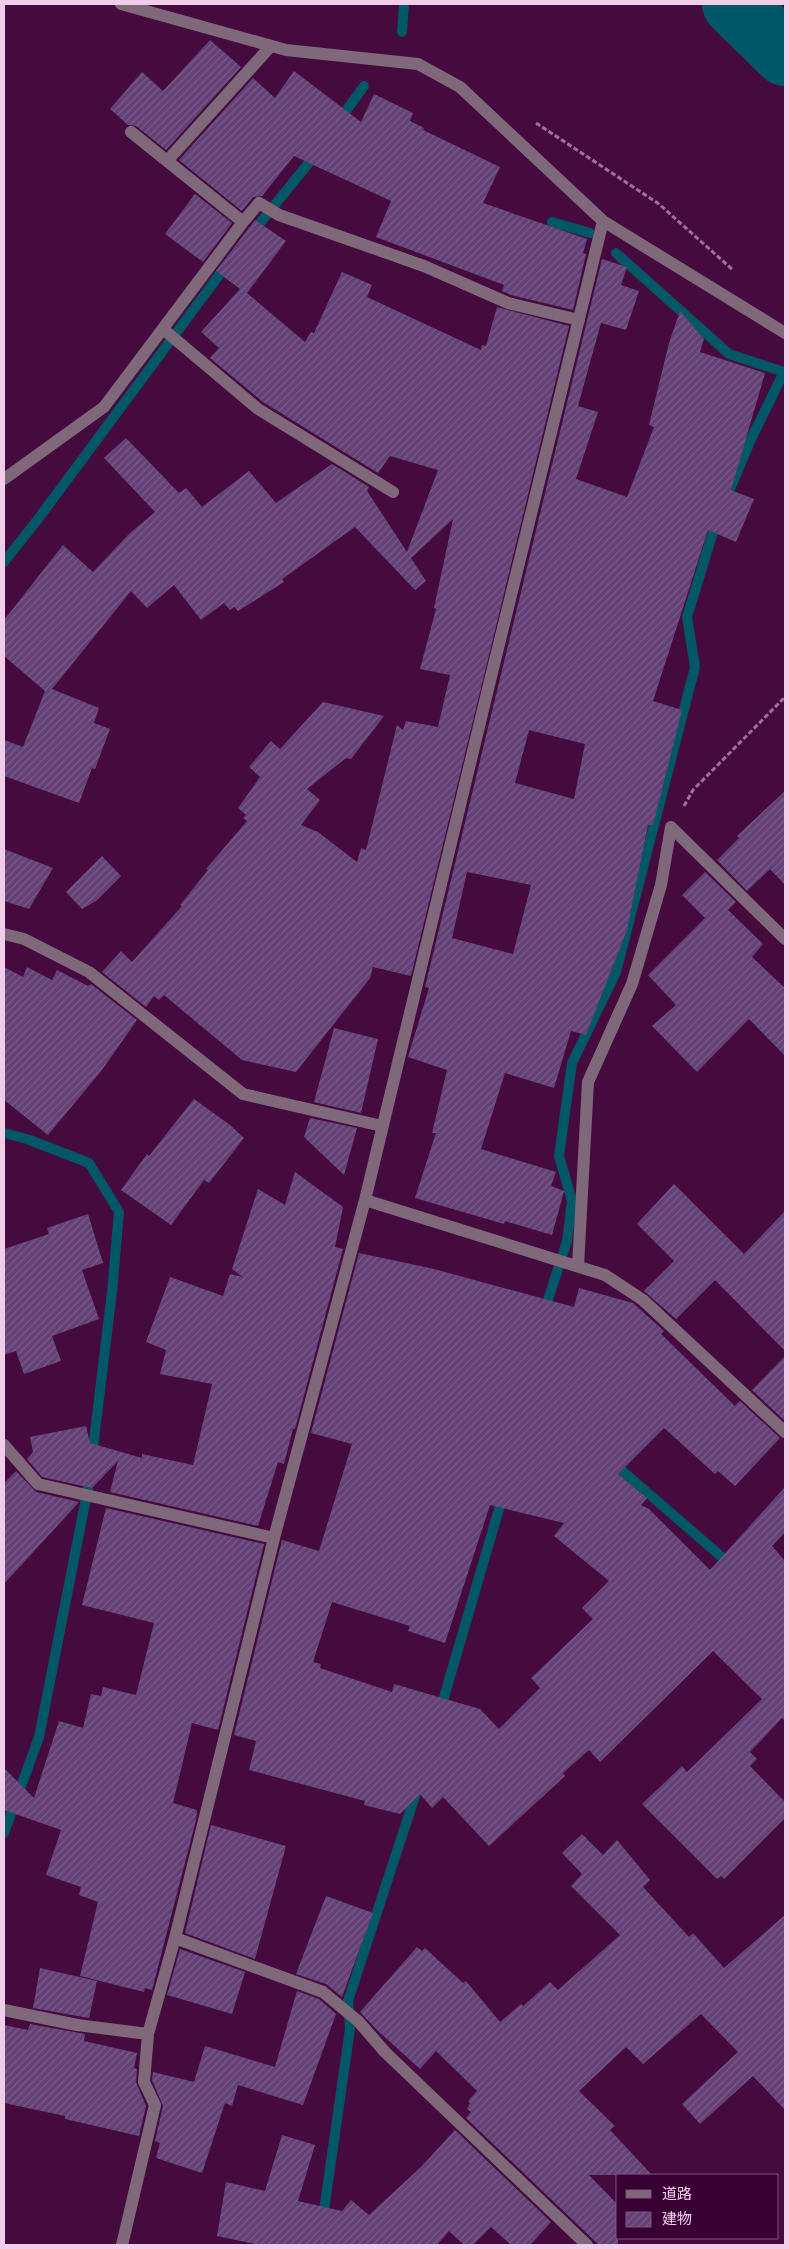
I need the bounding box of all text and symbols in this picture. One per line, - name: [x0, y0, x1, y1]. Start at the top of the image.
- legend: [616, 2174, 779, 2239]
- text: 道路: [662, 2184, 692, 2203]
- text: 建物: [662, 2209, 692, 2228]

